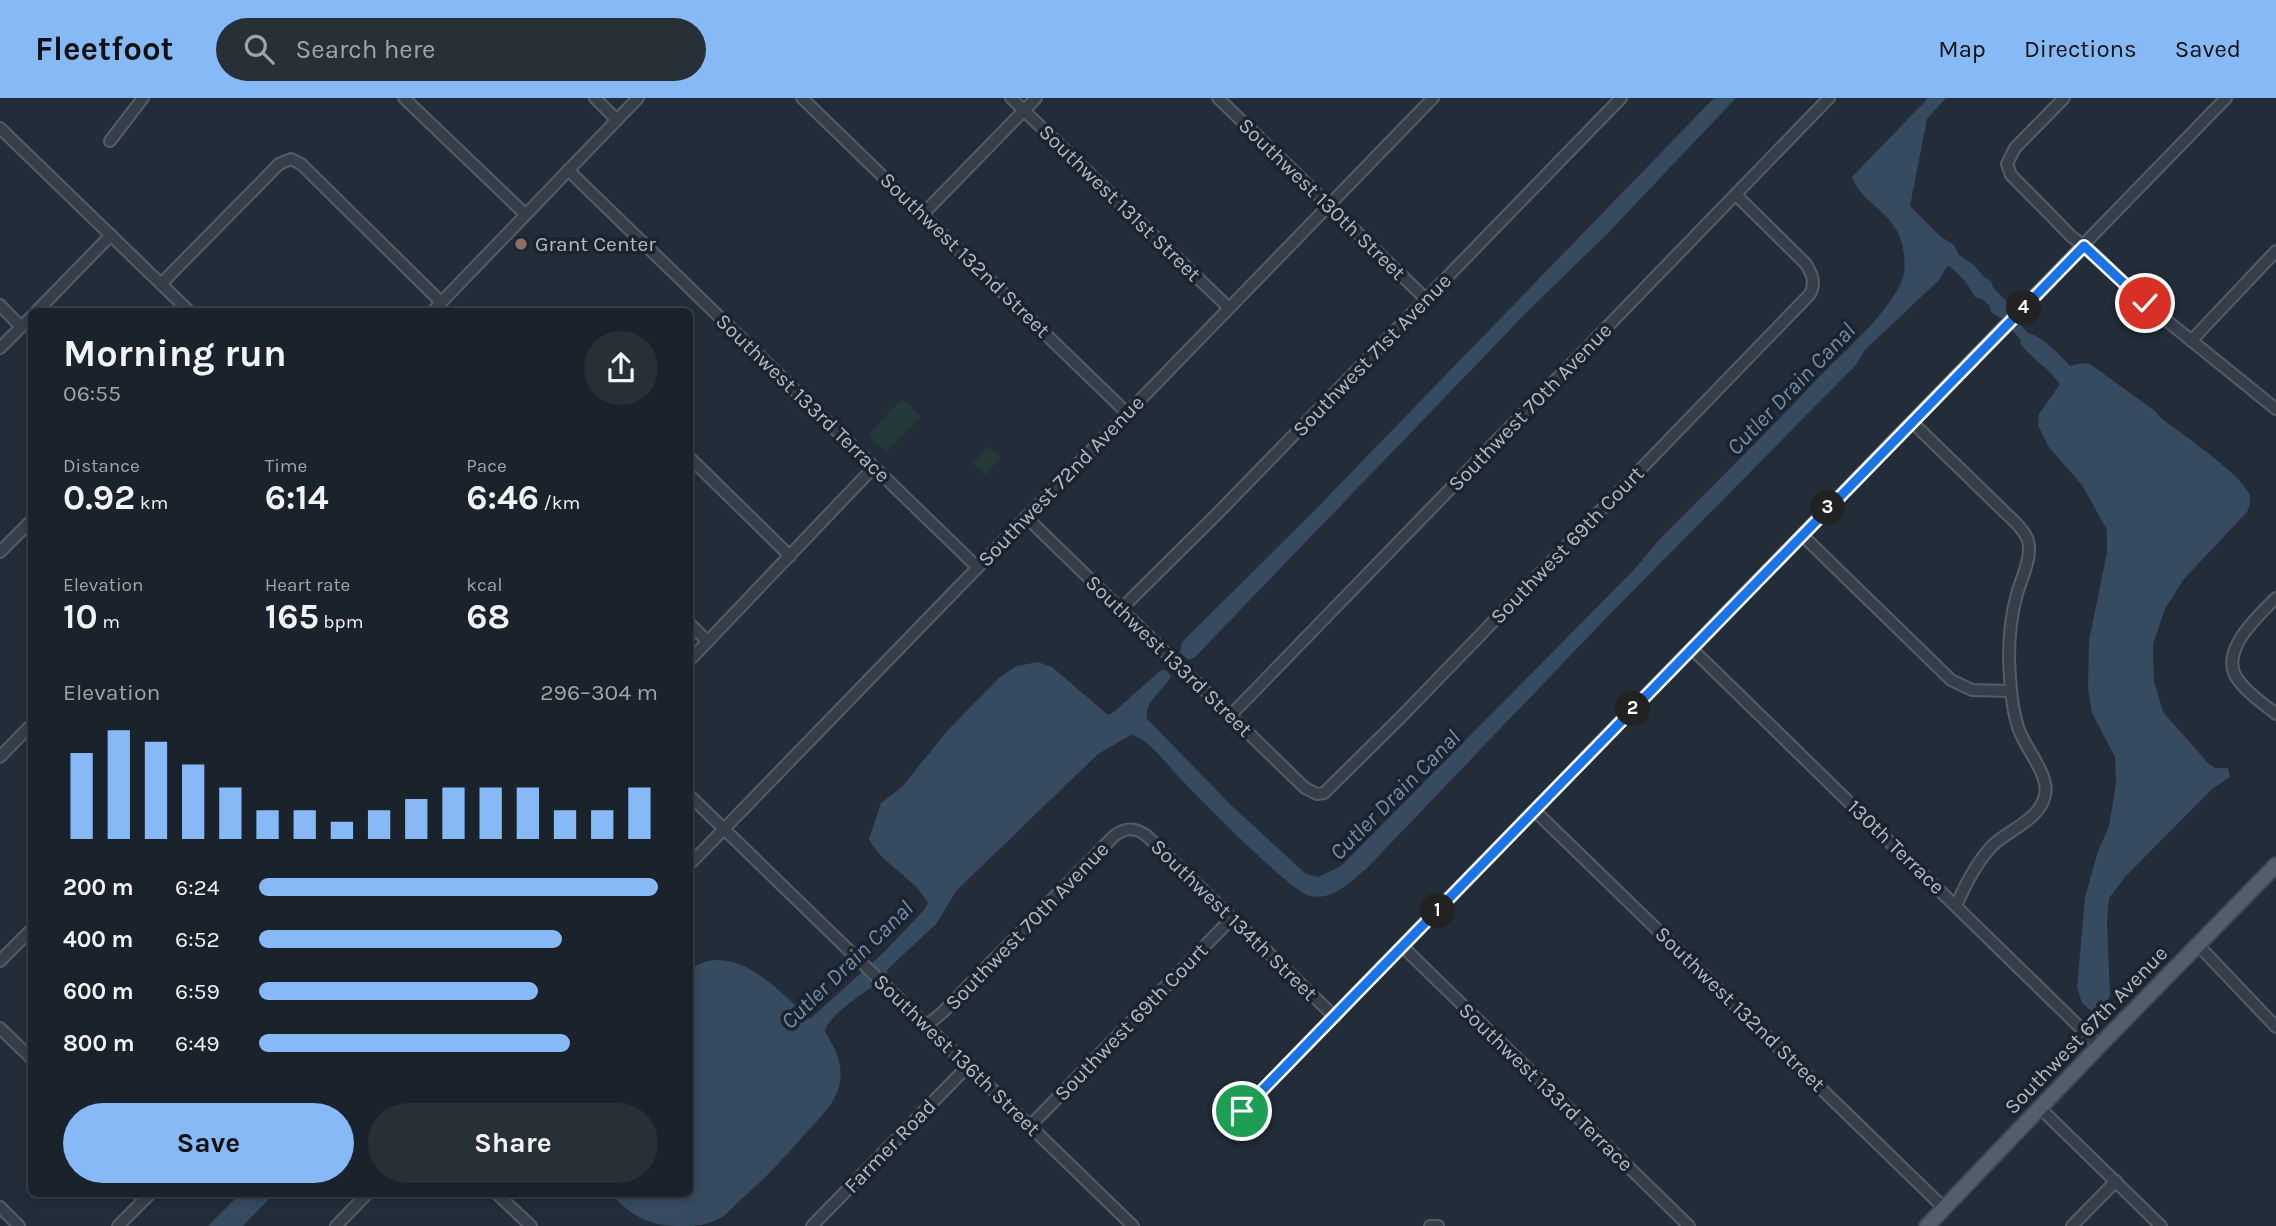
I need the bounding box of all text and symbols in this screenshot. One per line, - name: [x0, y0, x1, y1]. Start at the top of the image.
- search box: [216, 18, 706, 81]
- text: Fleetfoot: [35, 30, 174, 68]
- icon: search: [240, 30, 278, 68]
- text: Search here: [296, 34, 435, 65]
- text: Map: [1938, 35, 1986, 63]
- text: Directions: [2024, 35, 2137, 63]
- text: Saved: [2175, 35, 2241, 63]
- street label: Southwest 130th Street: [1234, 113, 1410, 285]
- street label: Southwest 131st Street: [1034, 120, 1206, 286]
- street label: Southwest 132nd Street: [875, 168, 1055, 342]
- place label: Grant Center: [535, 232, 656, 256]
- marker: Grant Center: [513, 236, 529, 252]
- street label: Southwest 71st Avenue: [1288, 269, 1456, 441]
- pin: [2115, 273, 2175, 333]
- icon: check: [2126, 284, 2164, 322]
- pin: 4: [2007, 290, 2042, 326]
- text: 4: [2018, 296, 2029, 318]
- street label: Southwest 133rd Terrace: [711, 309, 895, 487]
- water label: Cutler Drain Canal: [1721, 317, 1861, 461]
- street label: Southwest 70th Avenue: [1443, 318, 1617, 496]
- text: Morning run: [63, 331, 287, 376]
- button: share: [584, 331, 658, 405]
- text: 06:55: [63, 380, 121, 407]
- street label: Southwest 72nd Avenue: [973, 390, 1149, 572]
- text: Distance: [63, 455, 140, 477]
- text: Time: [265, 455, 307, 477]
- text: Pace: [466, 455, 507, 477]
- street label: Southwest 69th Court: [1486, 461, 1649, 629]
- text: 0.92: [63, 477, 135, 518]
- text: 6:14: [265, 477, 329, 518]
- text: 6:46: [466, 477, 539, 518]
- pin: 3: [1811, 490, 1846, 526]
- text: km: [135, 492, 168, 514]
- text: /km: [539, 492, 580, 514]
- text: 3: [1822, 496, 1833, 518]
- street label: Southwest 133rd Street: [1081, 570, 1257, 742]
- text: Elevation: [63, 574, 143, 596]
- text: Heart rate: [265, 574, 350, 596]
- text: kcal: [466, 574, 503, 596]
- text: 10: [63, 596, 98, 637]
- text: 165: [265, 596, 319, 637]
- text: 68: [466, 596, 510, 637]
- text: m: [98, 611, 120, 633]
- text: bpm: [319, 611, 363, 633]
- text: Elevation: [63, 679, 160, 706]
- text: 296–304 m: [540, 679, 658, 706]
- pin: 2: [1616, 692, 1650, 726]
- text: 2: [1627, 697, 1638, 719]
- water label: Cutler Drain Canal: [1324, 724, 1466, 866]
- street label: 130th Terrace: [1843, 795, 1949, 899]
- street label: Southwest 134th Street: [1146, 834, 1322, 1006]
- street label: Southwest 70th Avenue: [940, 837, 1114, 1015]
- text: 200 m: [63, 874, 134, 901]
- text: 6:24: [175, 874, 220, 901]
- pin: 1: [1420, 894, 1456, 928]
- water label: Cutler Drain Canal: [775, 895, 919, 1035]
- text: 1: [1434, 899, 1441, 921]
- street label: Southwest 132nd Street: [1650, 922, 1830, 1096]
- text: 400 m: [63, 926, 133, 953]
- text: 6:52: [175, 926, 220, 953]
- street label: Southwest 69th Court: [1050, 938, 1213, 1106]
- street label: Southwest 67th Avenue: [2000, 941, 2172, 1119]
- street label: Southwest 136th Street: [869, 969, 1045, 1141]
- text: 600 m: [63, 978, 134, 1005]
- text: 6:59: [175, 978, 220, 1005]
- street label: Southwest 133rd Terrace: [1454, 998, 1638, 1176]
- text: 800 m: [63, 1030, 135, 1057]
- text: 6:49: [175, 1030, 220, 1057]
- pin: [1212, 1081, 1272, 1141]
- icon: arrive: [1223, 1092, 1261, 1130]
- street label: Farmer Road: [839, 1094, 941, 1198]
- button: Save: [63, 1103, 354, 1183]
- button: Share: [368, 1103, 658, 1183]

